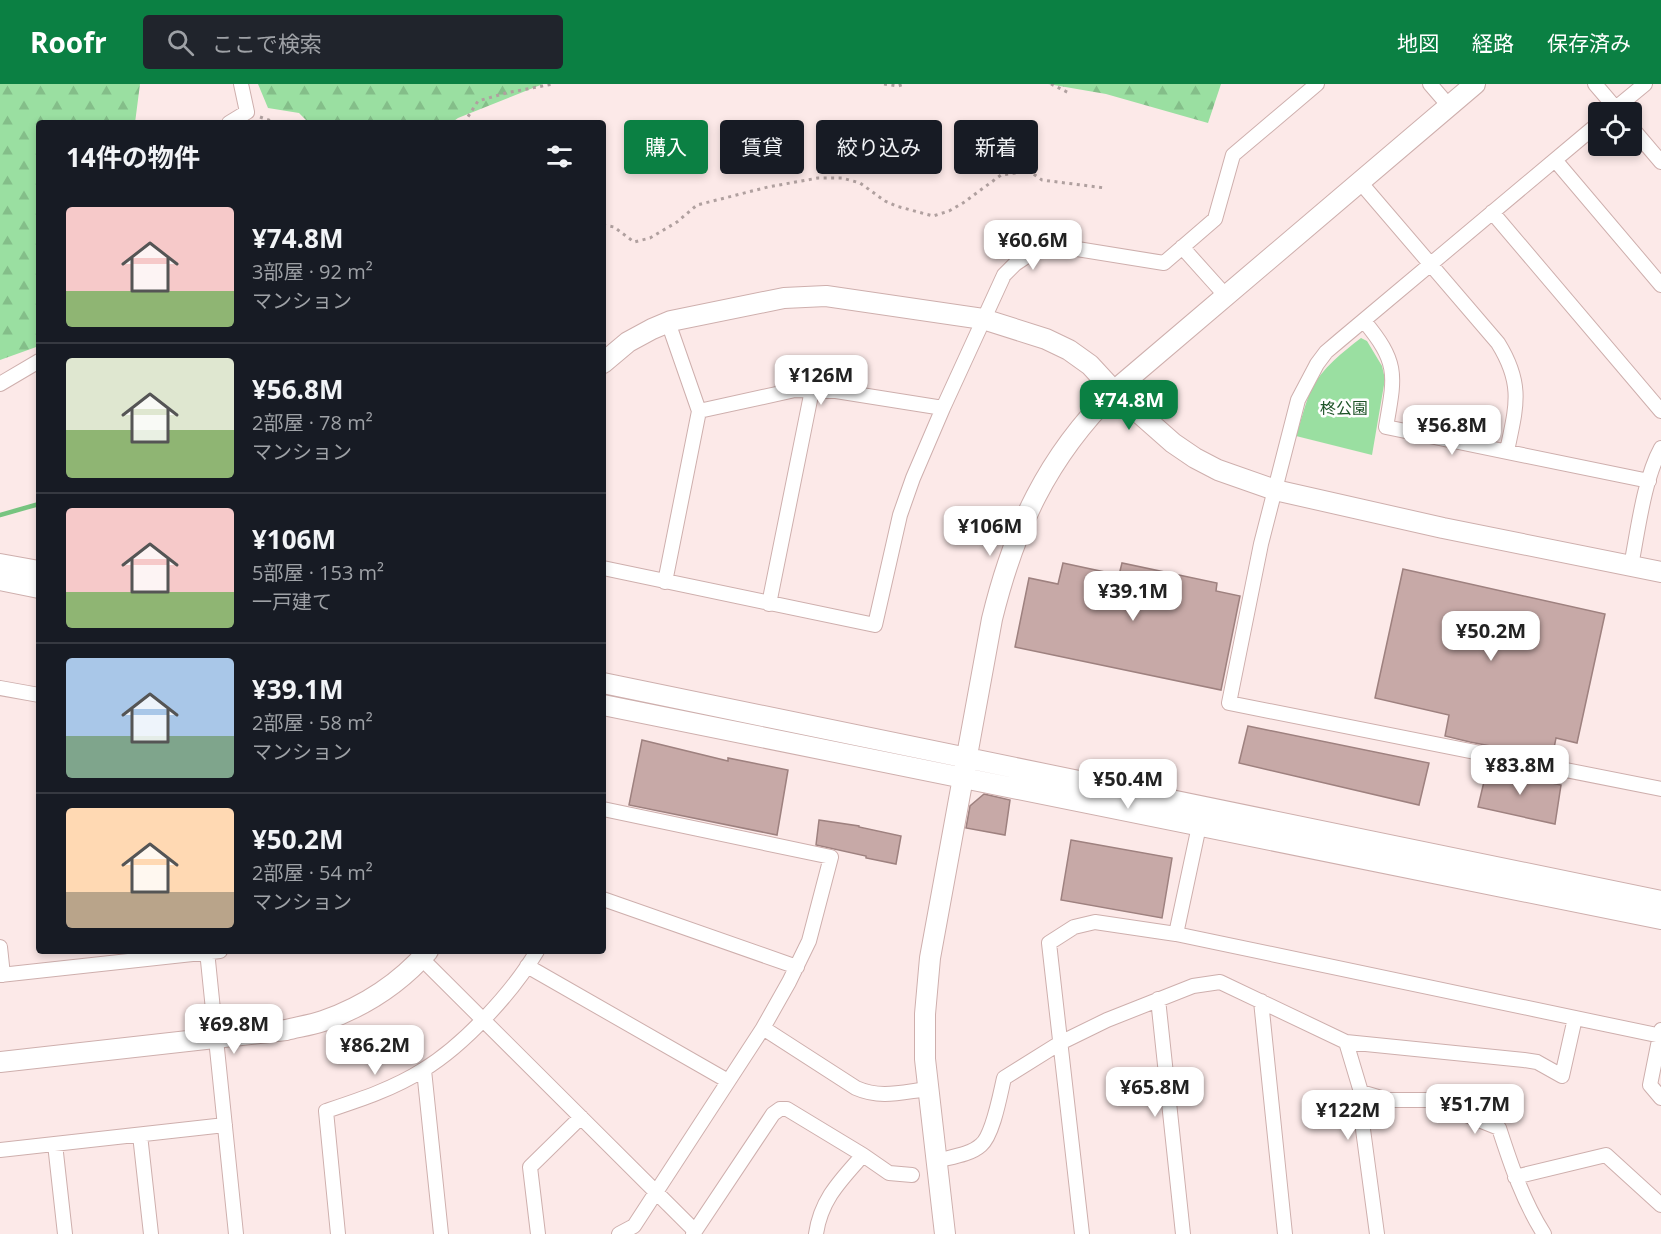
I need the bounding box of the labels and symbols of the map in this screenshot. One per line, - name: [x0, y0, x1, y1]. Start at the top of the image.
- pin: ¥60.6M: [984, 220, 1082, 271]
- pin: ¥126M: [779, 355, 863, 406]
- pin: ¥74.8M: [1080, 380, 1178, 431]
- park label: 柊公園: [1320, 397, 1368, 419]
- pin: ¥56.8M: [1403, 405, 1501, 456]
- pin: ¥106M: [948, 506, 1032, 557]
- pin: ¥39.1M: [1084, 571, 1182, 622]
- pin: ¥50.2M: [1442, 611, 1540, 662]
- pin: ¥83.8M: [1471, 745, 1569, 796]
- pin: ¥50.4M: [1079, 759, 1177, 810]
- pin: ¥69.8M: [185, 1004, 283, 1055]
- pin: ¥86.2M: [326, 1025, 424, 1076]
- pin: ¥65.8M: [1106, 1067, 1204, 1118]
- pin: ¥51.7M: [1426, 1084, 1524, 1135]
- pin: ¥122M: [1306, 1090, 1390, 1141]

